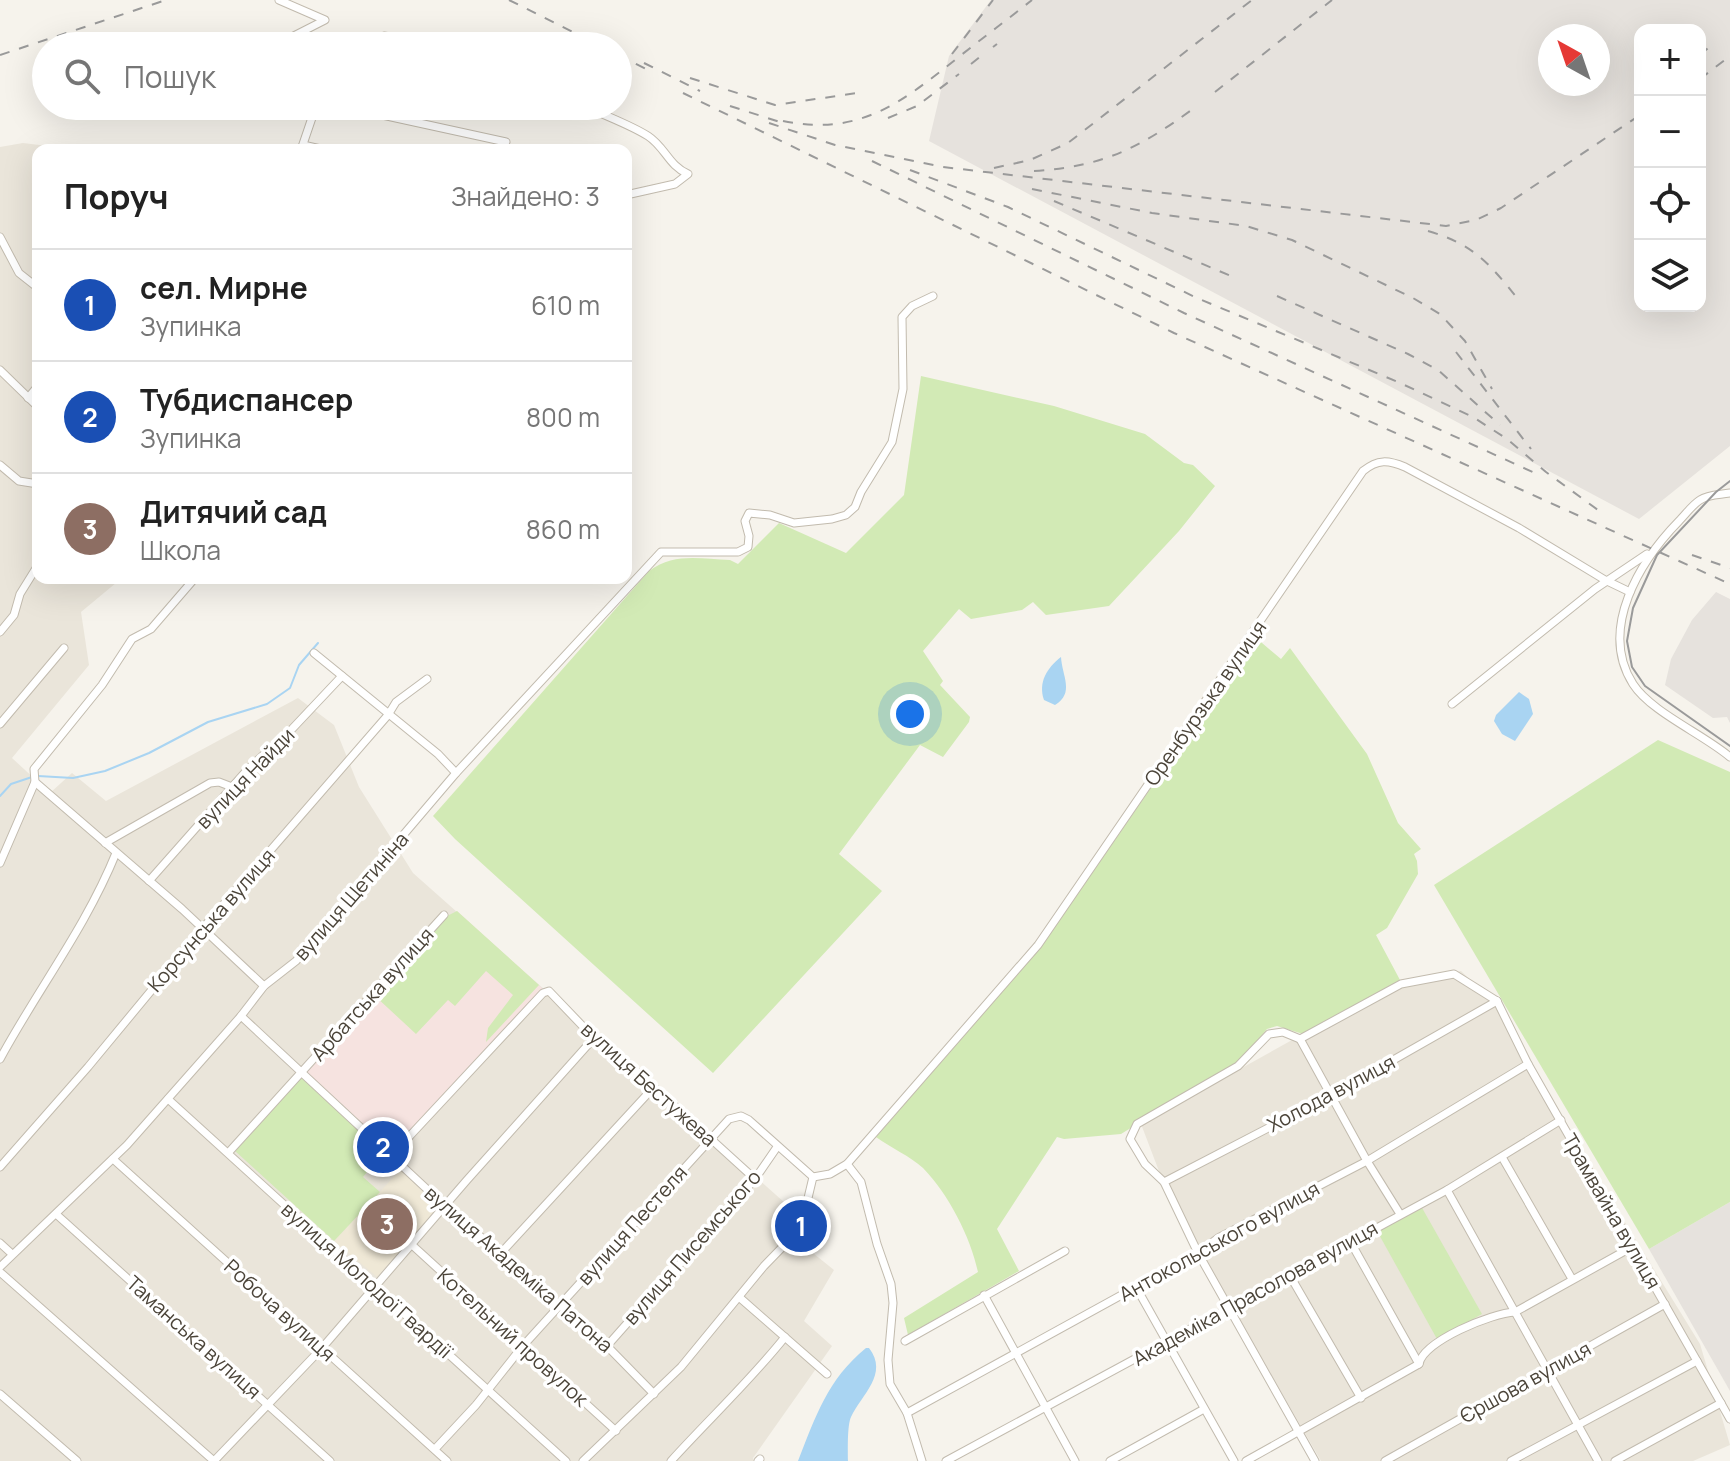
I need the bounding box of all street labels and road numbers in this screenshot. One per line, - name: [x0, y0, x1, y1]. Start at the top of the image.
- street label: Оренбурзька вулиця: [1138, 615, 1272, 791]
- street label: вулиця Найди: [190, 722, 300, 834]
- street label: вулиця Щетиніна: [288, 826, 414, 966]
- street label: Корсунська вулиця: [141, 843, 281, 997]
- street label: Арбатська вулиця: [305, 921, 439, 1067]
- street label: вулиця Бестужева: [576, 1016, 722, 1152]
- street label: Холода вулиця: [1262, 1048, 1400, 1138]
- street label: Трамвайна вулиця: [1557, 1128, 1667, 1294]
- street label: вулиця Пестеля: [571, 1160, 693, 1290]
- street label: вулиця Писемського: [617, 1164, 767, 1330]
- street label: Антокольського вулиця: [1114, 1175, 1324, 1307]
- street label: вулиця Академіка Патона: [419, 1180, 619, 1358]
- street label: вулиця Молодої Гвардії: [276, 1196, 459, 1365]
- street label: Академіка Прасолова вулиця: [1128, 1214, 1382, 1372]
- street label: Робоча вулиця: [219, 1253, 341, 1367]
- street label: Котельний провулок: [432, 1262, 595, 1413]
- street label: Таманська вулиця: [121, 1269, 267, 1405]
- street label: Єршова вулиця: [1455, 1335, 1595, 1429]

